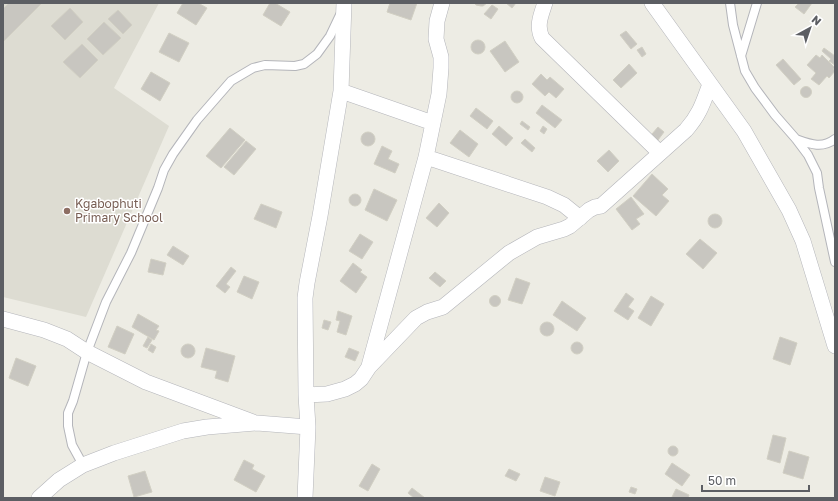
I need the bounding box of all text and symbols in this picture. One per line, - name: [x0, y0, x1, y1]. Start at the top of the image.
- north arrow: [790, 8, 830, 48]
- text: N: [809, 12, 824, 28]
- place label: Kgabophuti Primary School: [75, 196, 163, 225]
- marker: Kgabophuti Primary School: [62, 206, 72, 216]
- scale bar: [702, 467, 809, 493]
- text: 50 m: [708, 473, 736, 488]

